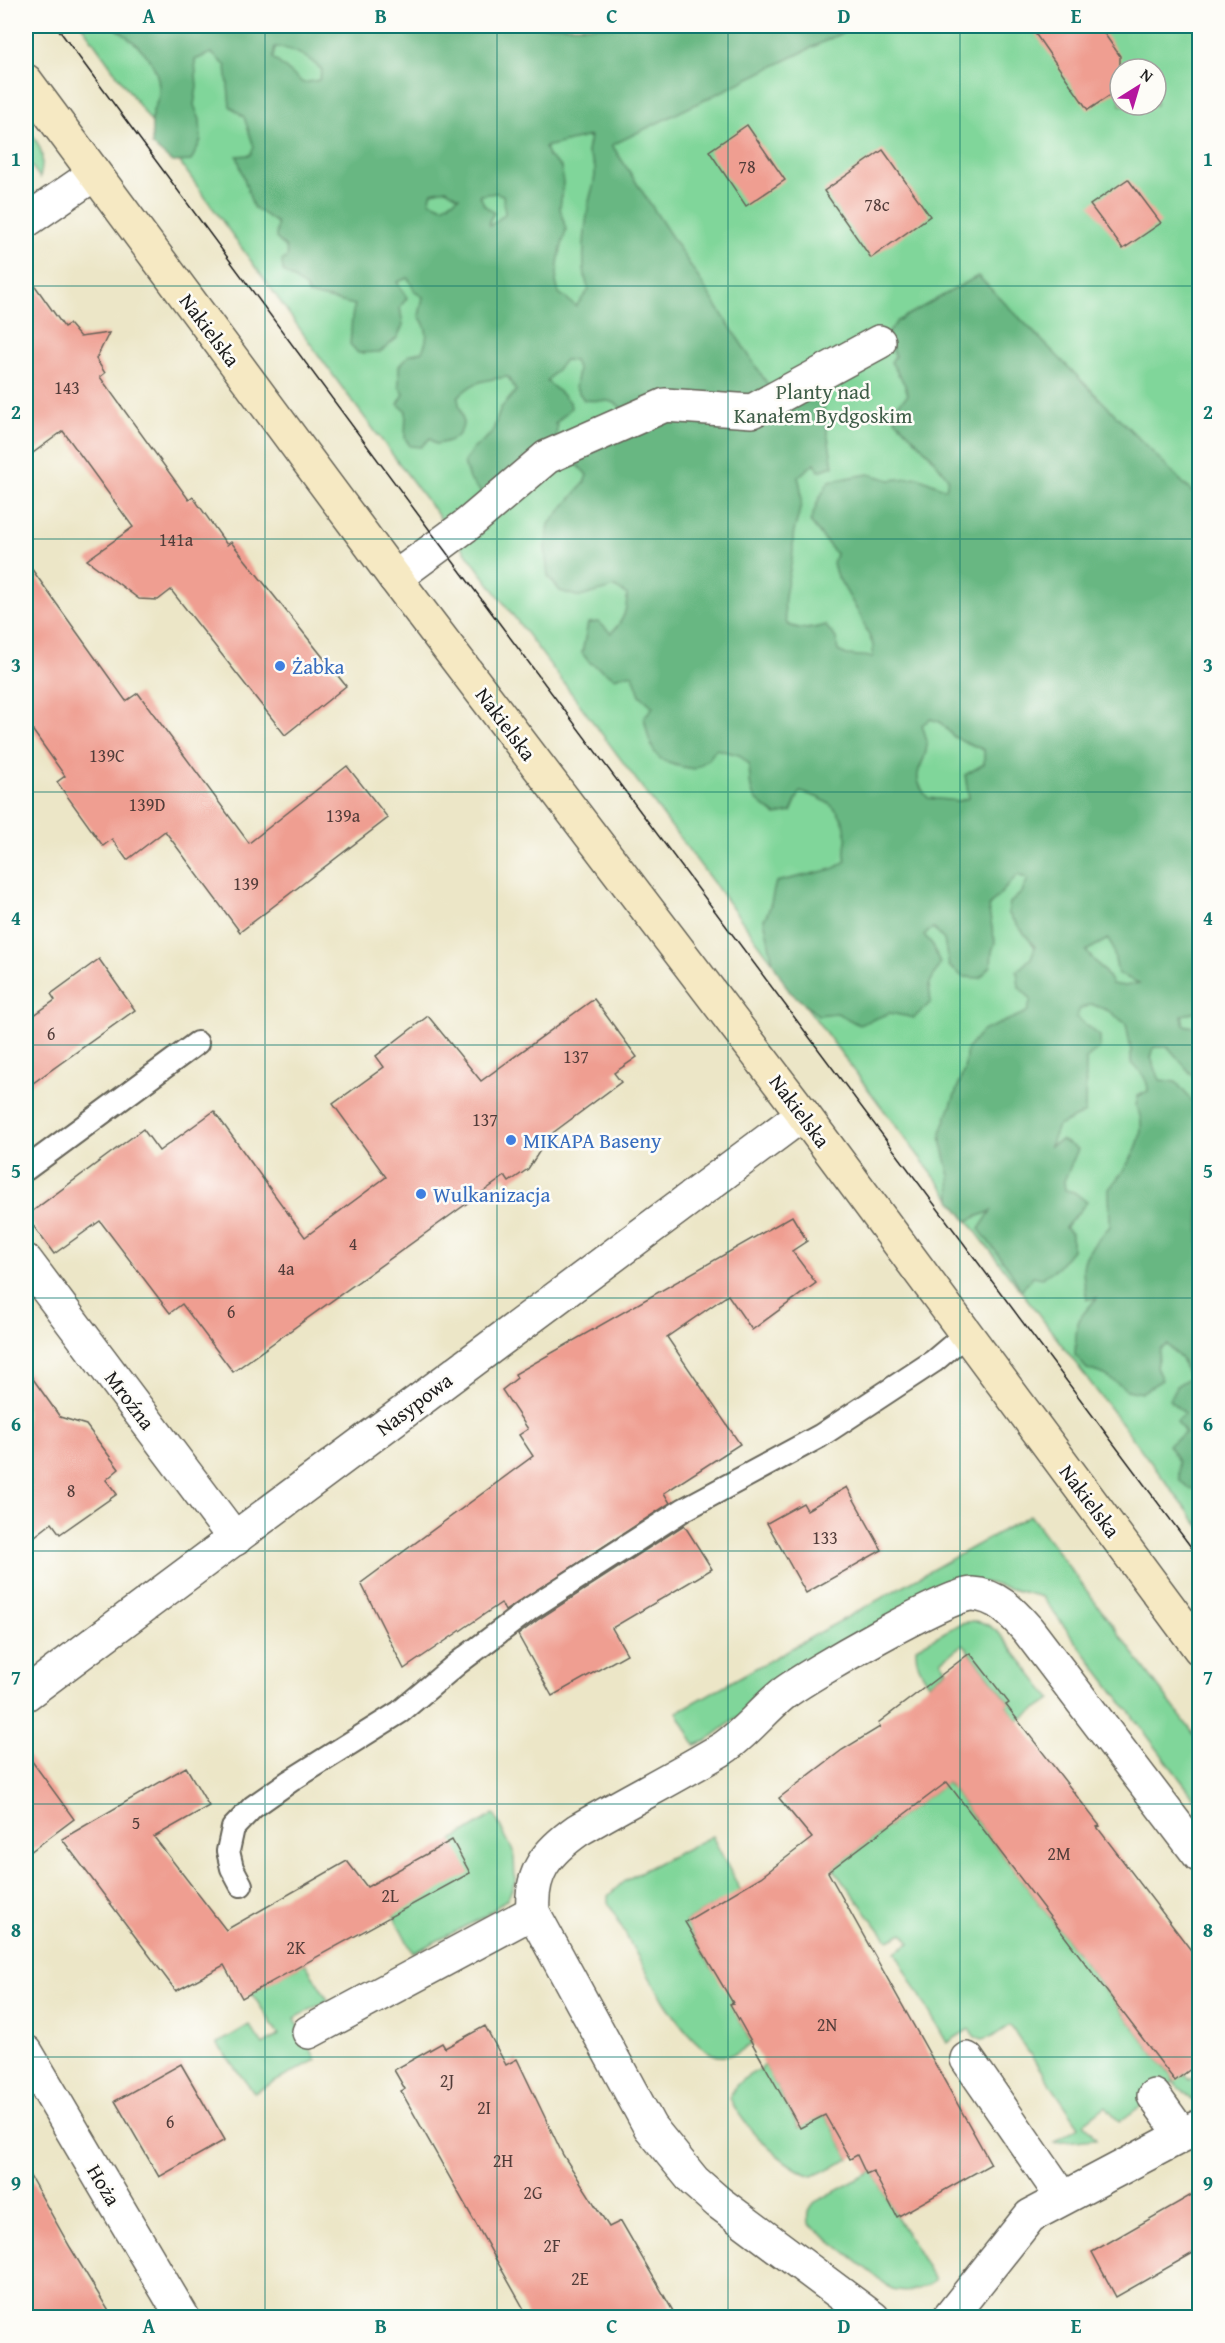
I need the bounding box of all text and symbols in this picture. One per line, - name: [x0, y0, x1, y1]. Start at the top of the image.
- text: A: [143, 1, 156, 30]
- text: B: [375, 1, 387, 30]
- text: C: [606, 1, 618, 30]
- text: D: [837, 1, 851, 30]
- text: E: [1071, 1, 1082, 30]
- north arrow: [1108, 57, 1168, 117]
- text: N: [1136, 62, 1159, 88]
- text: 1: [11, 144, 21, 173]
- text: 1: [1203, 144, 1213, 173]
- house number: 78: [738, 153, 756, 180]
- house number: 78c: [864, 191, 890, 218]
- street label: Nakielska: [172, 287, 248, 373]
- house number: 143: [54, 374, 80, 401]
- park label: Planty nad Kanałem Bydgoskim: [734, 376, 912, 431]
- text: 2: [11, 397, 21, 426]
- text: 2: [1203, 397, 1213, 426]
- house number: 141a: [159, 526, 194, 553]
- text: 3: [11, 650, 21, 679]
- text: 3: [1203, 650, 1213, 679]
- place label: Żabka: [292, 651, 345, 682]
- marker: Żabka: [273, 659, 287, 673]
- street label: Nakielska: [468, 681, 544, 767]
- house number: 139C: [89, 742, 125, 769]
- house number: 139D: [129, 791, 166, 818]
- house number: 139a: [326, 802, 361, 829]
- house number: 139: [233, 870, 259, 897]
- text: 4: [11, 903, 21, 932]
- text: 4: [1203, 903, 1213, 932]
- house number: 6: [47, 1020, 55, 1047]
- house number: 137: [563, 1043, 589, 1070]
- street label: Nakielska: [762, 1068, 838, 1154]
- house number: 137: [472, 1106, 498, 1133]
- place label: MIKAPA Baseny: [523, 1125, 662, 1156]
- marker: MIKAPA Baseny: [504, 1133, 518, 1147]
- text: 5: [11, 1156, 21, 1185]
- text: 5: [1203, 1156, 1213, 1185]
- place label: Wulkanizacja: [433, 1179, 550, 1210]
- marker: Wulkanizacja: [414, 1187, 428, 1201]
- house number: 4: [349, 1230, 357, 1257]
- house number: 4a: [277, 1255, 295, 1282]
- house number: 6: [227, 1298, 235, 1325]
- street label: Mroźna: [97, 1364, 163, 1436]
- street label: Nasypowa: [369, 1365, 459, 1443]
- text: 6: [11, 1409, 21, 1438]
- text: 6: [1203, 1409, 1213, 1438]
- street label: Nakielska: [1052, 1458, 1128, 1544]
- house number: 8: [67, 1477, 75, 1504]
- house number: 133: [812, 1524, 838, 1551]
- text: 7: [11, 1662, 21, 1691]
- text: 7: [1203, 1662, 1213, 1691]
- house number: 5: [132, 1809, 140, 1836]
- house number: 2M: [1047, 1840, 1071, 1867]
- house number: 2L: [381, 1882, 399, 1909]
- text: 8: [11, 1915, 21, 1944]
- text: 8: [1203, 1915, 1213, 1944]
- house number: 2K: [286, 1934, 306, 1961]
- house number: 2N: [817, 2011, 837, 2038]
- house number: 2J: [440, 2067, 454, 2094]
- house number: 2I: [477, 2094, 491, 2121]
- house number: 6: [166, 2108, 174, 2135]
- house number: 2H: [493, 2147, 513, 2174]
- street label: Hoża: [79, 2158, 129, 2212]
- text: 9: [11, 2168, 21, 2197]
- text: 9: [1203, 2168, 1213, 2197]
- house number: 2G: [523, 2179, 543, 2206]
- house number: 2F: [543, 2232, 561, 2259]
- house number: 2E: [571, 2265, 589, 2292]
- text: A: [143, 2311, 156, 2340]
- text: B: [375, 2311, 387, 2340]
- text: C: [606, 2311, 618, 2340]
- text: D: [837, 2311, 851, 2340]
- text: E: [1071, 2311, 1082, 2340]

